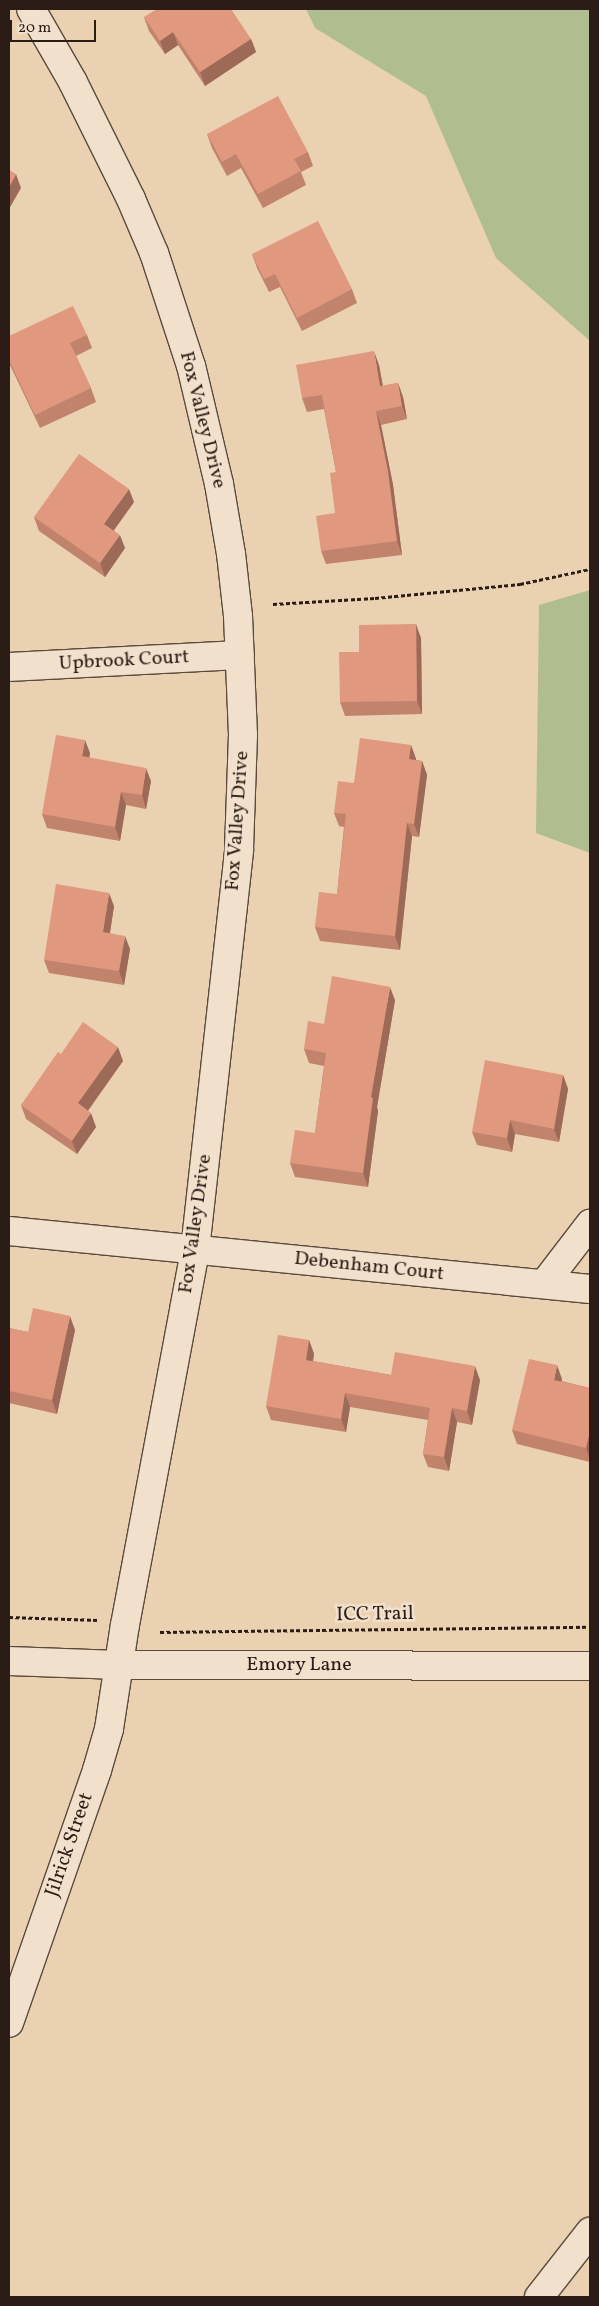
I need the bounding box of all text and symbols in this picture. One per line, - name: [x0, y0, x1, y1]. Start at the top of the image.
- scale bar: [12, 10, 99, 42]
- text: 20 m: [18, 18, 51, 39]
- street label: Fox Valley Drive: [173, 348, 231, 492]
- street label: Upbrook Court: [58, 646, 190, 676]
- street label: Fox Valley Drive: [221, 750, 255, 892]
- street label: Fox Valley Drive: [174, 1152, 218, 1296]
- street label: Debenham Court: [293, 1247, 445, 1287]
- street label: ICC Trail: [336, 1602, 414, 1628]
- street label: Emory Lane: [246, 1653, 352, 1677]
- street label: Jilrick Street: [41, 1790, 99, 1900]

